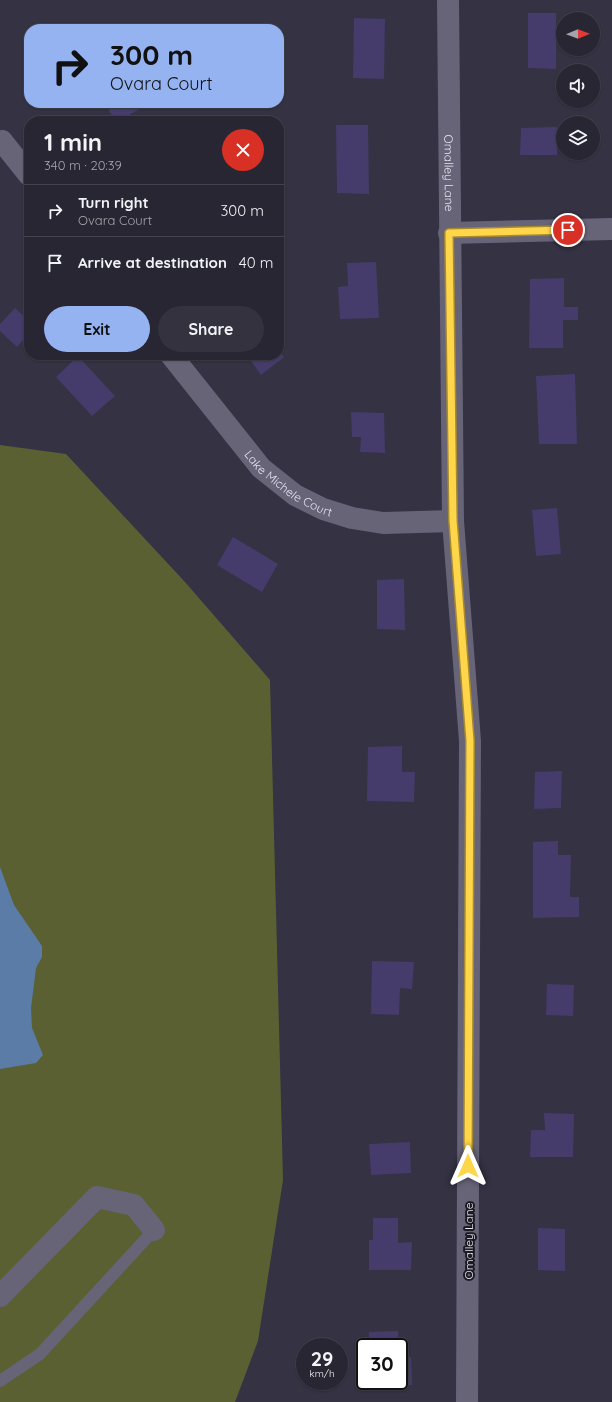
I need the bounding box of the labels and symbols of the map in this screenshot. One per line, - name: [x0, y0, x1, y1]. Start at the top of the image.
- north arrow: [556, 12, 600, 56]
- street label: Omalley Lane: [442, 134, 458, 212]
- pin: [551, 213, 585, 247]
- street label: Lake Michele Court: [242, 447, 334, 519]
- position arrow: [447, 1145, 489, 1187]
- street label: Omalley Lane: [461, 1202, 476, 1280]
- speed limit sign: 30: [356, 1338, 408, 1390]

